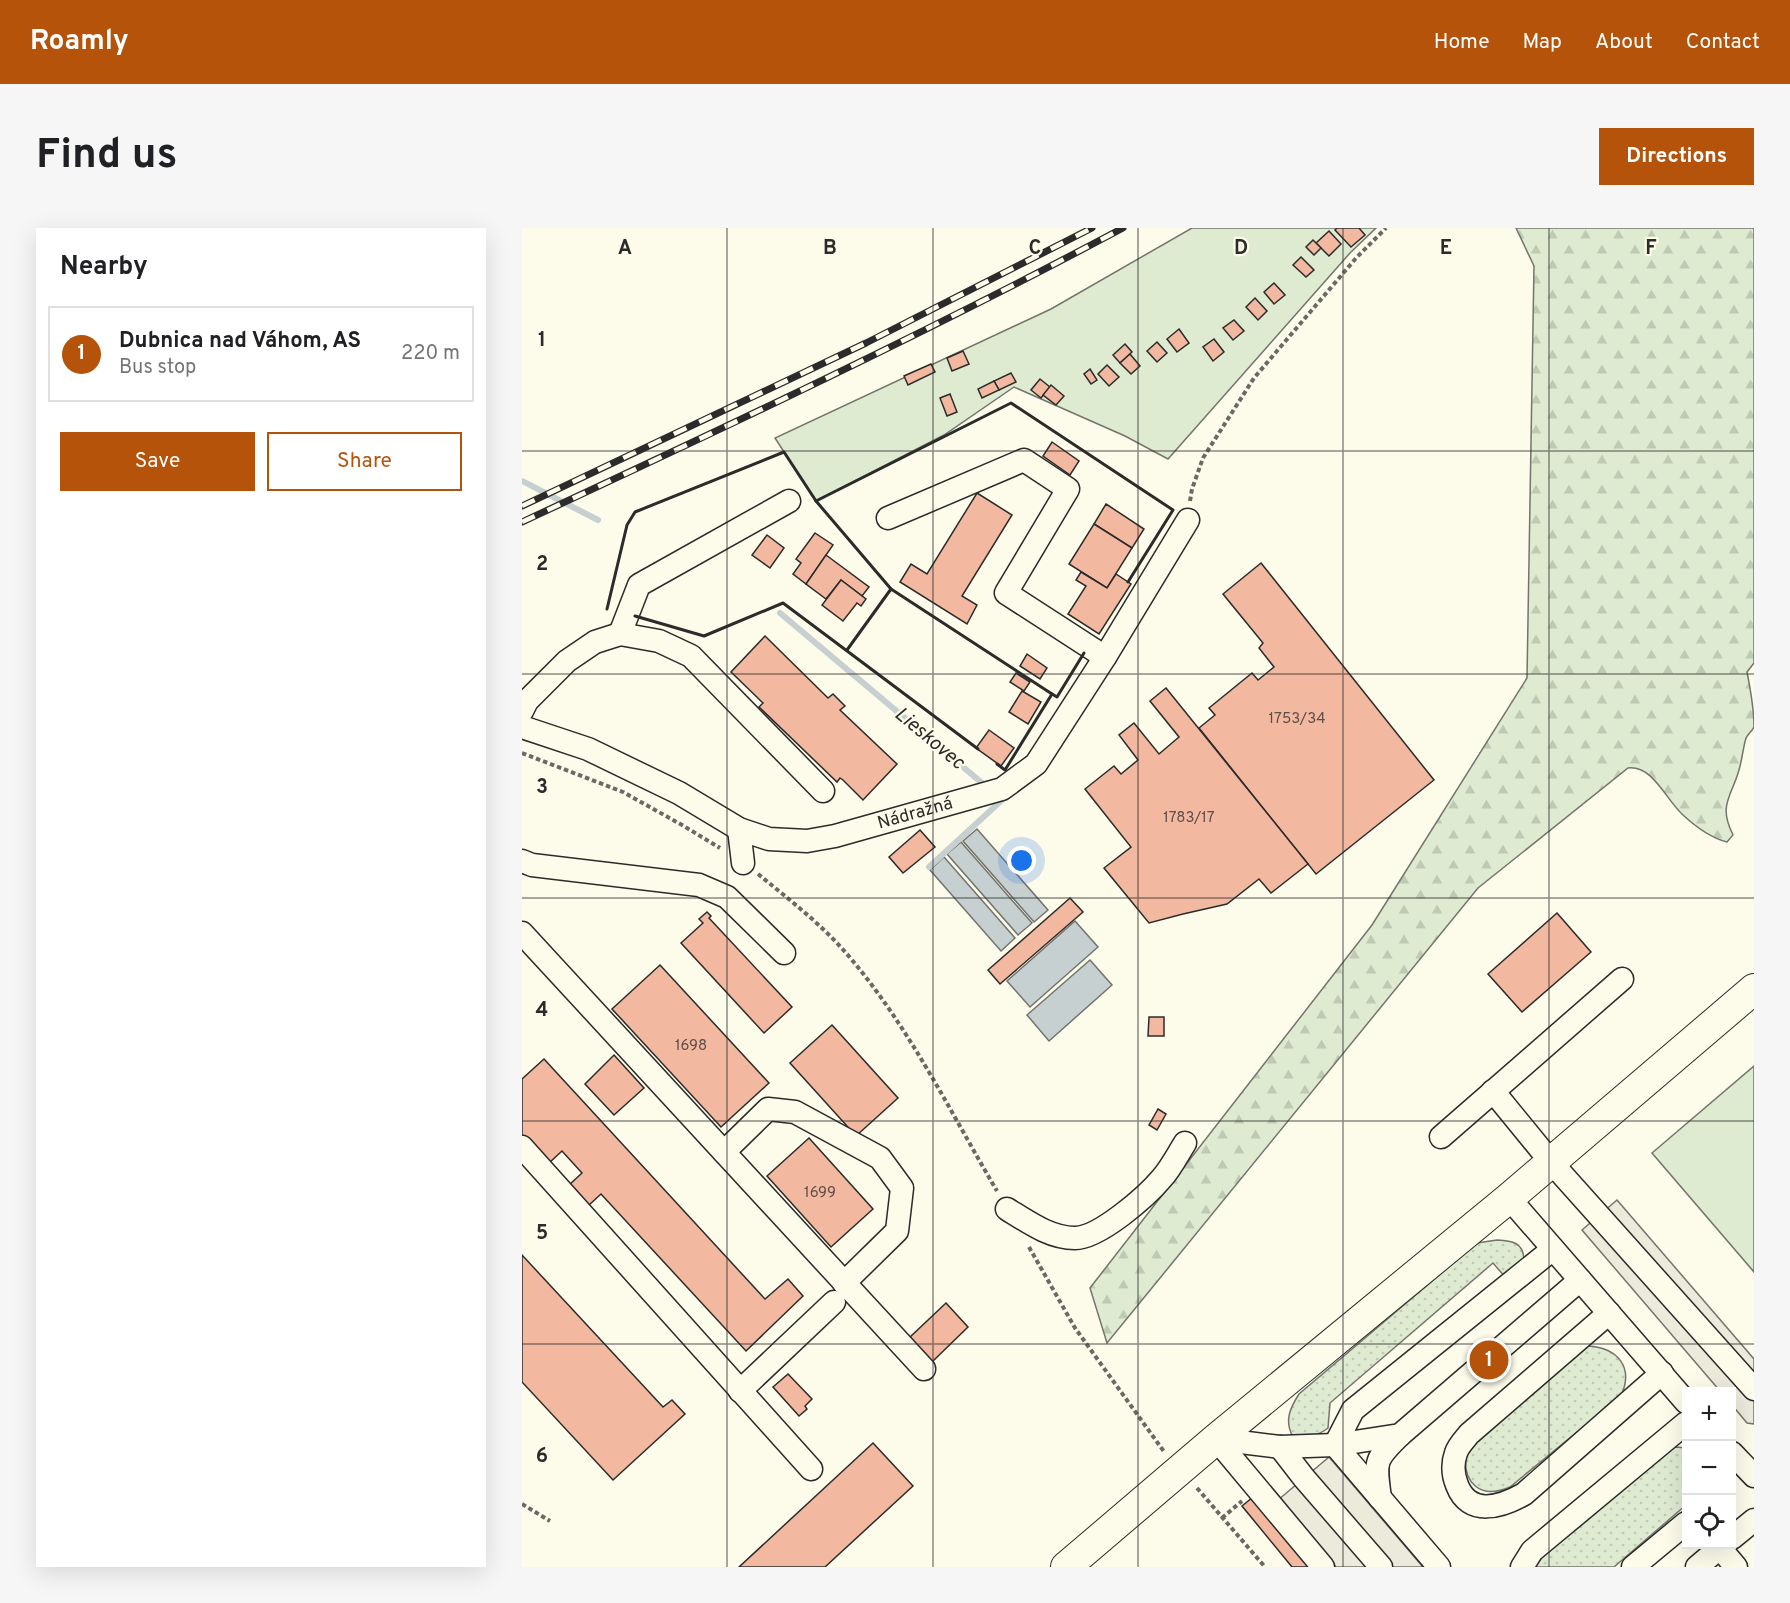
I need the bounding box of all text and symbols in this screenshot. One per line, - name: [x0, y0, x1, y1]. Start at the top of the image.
- text: Roamly: [30, 24, 129, 60]
- text: Home: [1434, 29, 1490, 56]
- text: Map: [1523, 29, 1562, 56]
- text: About: [1595, 29, 1653, 56]
- text: Contact: [1686, 29, 1760, 56]
- button: Directions: [1599, 128, 1754, 185]
- text: Find us: [36, 130, 177, 183]
- text: A: [618, 236, 632, 262]
- text: B: [823, 236, 837, 262]
- text: C: [1029, 236, 1041, 262]
- text: D: [1234, 236, 1248, 262]
- text: E: [1440, 236, 1452, 262]
- text: F: [1645, 236, 1657, 262]
- text: Nearby: [60, 251, 148, 284]
- text: Dubnica nad Váhom, AS: [119, 328, 361, 355]
- text: 1: [538, 328, 546, 354]
- text: 1: [78, 341, 86, 367]
- text: 220 m: [401, 341, 460, 367]
- text: Bus stop: [119, 355, 196, 381]
- button: Save: [60, 432, 255, 491]
- button: Share: [267, 432, 462, 491]
- text: 2: [536, 552, 548, 578]
- water label: Lieskovec: [888, 702, 970, 776]
- house number: 1753/34: [1269, 710, 1325, 729]
- text: 3: [536, 775, 548, 801]
- street label: Nádražná: [875, 792, 955, 835]
- house number: 1783/17: [1163, 809, 1215, 828]
- your location: [1007, 846, 1036, 875]
- text: 4: [536, 998, 548, 1024]
- house number: 1698: [675, 1037, 707, 1056]
- house number: 1699: [804, 1184, 836, 1203]
- text: 5: [536, 1221, 548, 1247]
- pin: 1: [1470, 1338, 1508, 1382]
- map controls: [1682, 1387, 1736, 1549]
- button: +: [1682, 1387, 1736, 1441]
- button: −: [1682, 1441, 1736, 1495]
- text: 6: [536, 1444, 548, 1470]
- button: locate: [1682, 1495, 1736, 1549]

